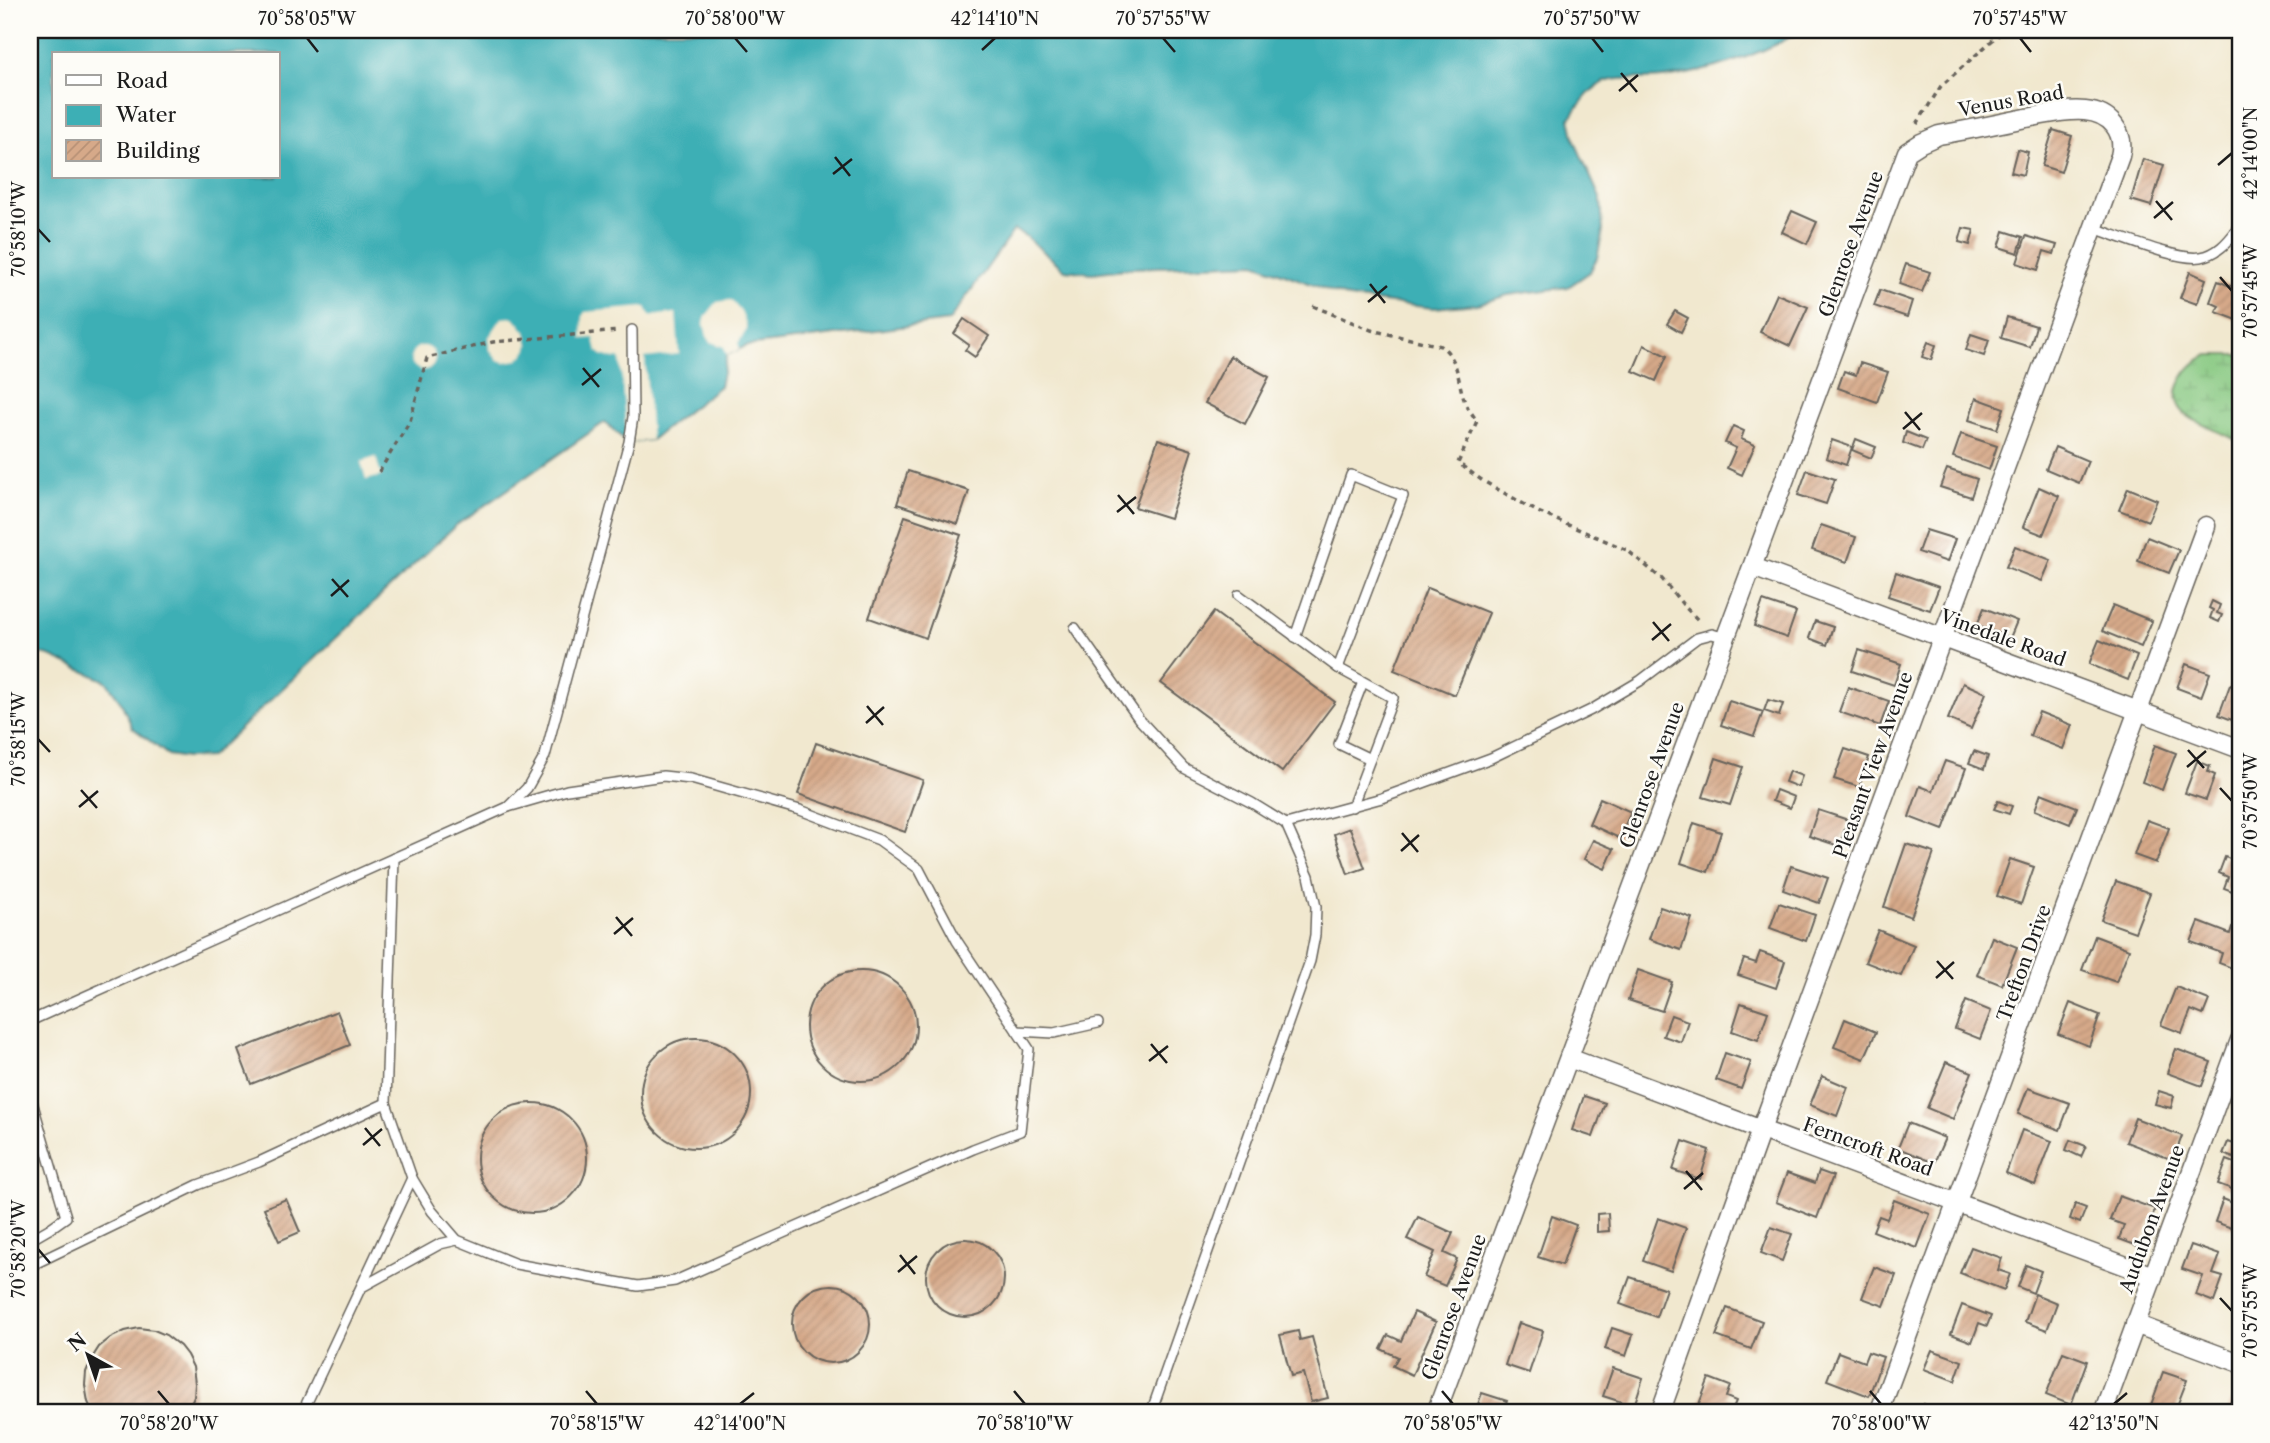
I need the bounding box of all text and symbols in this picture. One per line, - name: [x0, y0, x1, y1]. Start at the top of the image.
- text: 70°58'05"W: [258, 8, 357, 30]
- text: 70°58'00"W: [685, 8, 786, 30]
- text: 42°14'10"N: [951, 8, 1040, 30]
- text: 70°57'55"W: [1116, 8, 1212, 30]
- text: 70°57'50"W: [1544, 8, 1641, 30]
- text: 70°57'45"W: [1973, 8, 2068, 30]
- legend: [52, 52, 280, 178]
- text: Road: [116, 68, 168, 93]
- street label: Venus Road: [1956, 80, 2066, 122]
- text: Water: [115, 102, 176, 127]
- text: 42°14'00"N: [2240, 106, 2262, 199]
- text: Building: [116, 138, 201, 163]
- street label: Glenrose Avenue: [1814, 168, 1888, 320]
- text: 70°58'10"W: [8, 180, 30, 277]
- text: 70°57'45"W: [2240, 243, 2262, 338]
- street label: Vinedale Road: [1936, 604, 2069, 672]
- street label: Pleasant View Avenue: [1829, 669, 1917, 861]
- text: 70°58'15"W: [8, 691, 30, 786]
- street label: Glenrose Avenue: [1615, 699, 1689, 851]
- text: 70°57'50"W: [2240, 752, 2262, 849]
- street label: Trefton Drive: [1992, 901, 2056, 1025]
- street label: Ferncroft Road: [1800, 1113, 1937, 1181]
- street label: Audubon Avenue: [2114, 1142, 2189, 1297]
- text: 70°58'20"W: [8, 1198, 30, 1298]
- street label: Glenrose Avenue: [1417, 1231, 1491, 1383]
- text: 70°57'55"W: [2240, 1262, 2262, 1358]
- north arrow: [52, 1320, 122, 1390]
- text: N: [64, 1328, 91, 1356]
- text: 70°58'20"W: [120, 1413, 220, 1435]
- text: 70°58'15"W: [550, 1413, 645, 1435]
- text: 42°14'00"N: [694, 1413, 787, 1435]
- text: 70°58'10"W: [977, 1413, 1074, 1435]
- text: 70°58'05"W: [1404, 1413, 1503, 1435]
- text: 70°58'00"W: [1831, 1413, 1932, 1435]
- text: 42°13'50"N: [2069, 1413, 2160, 1435]

